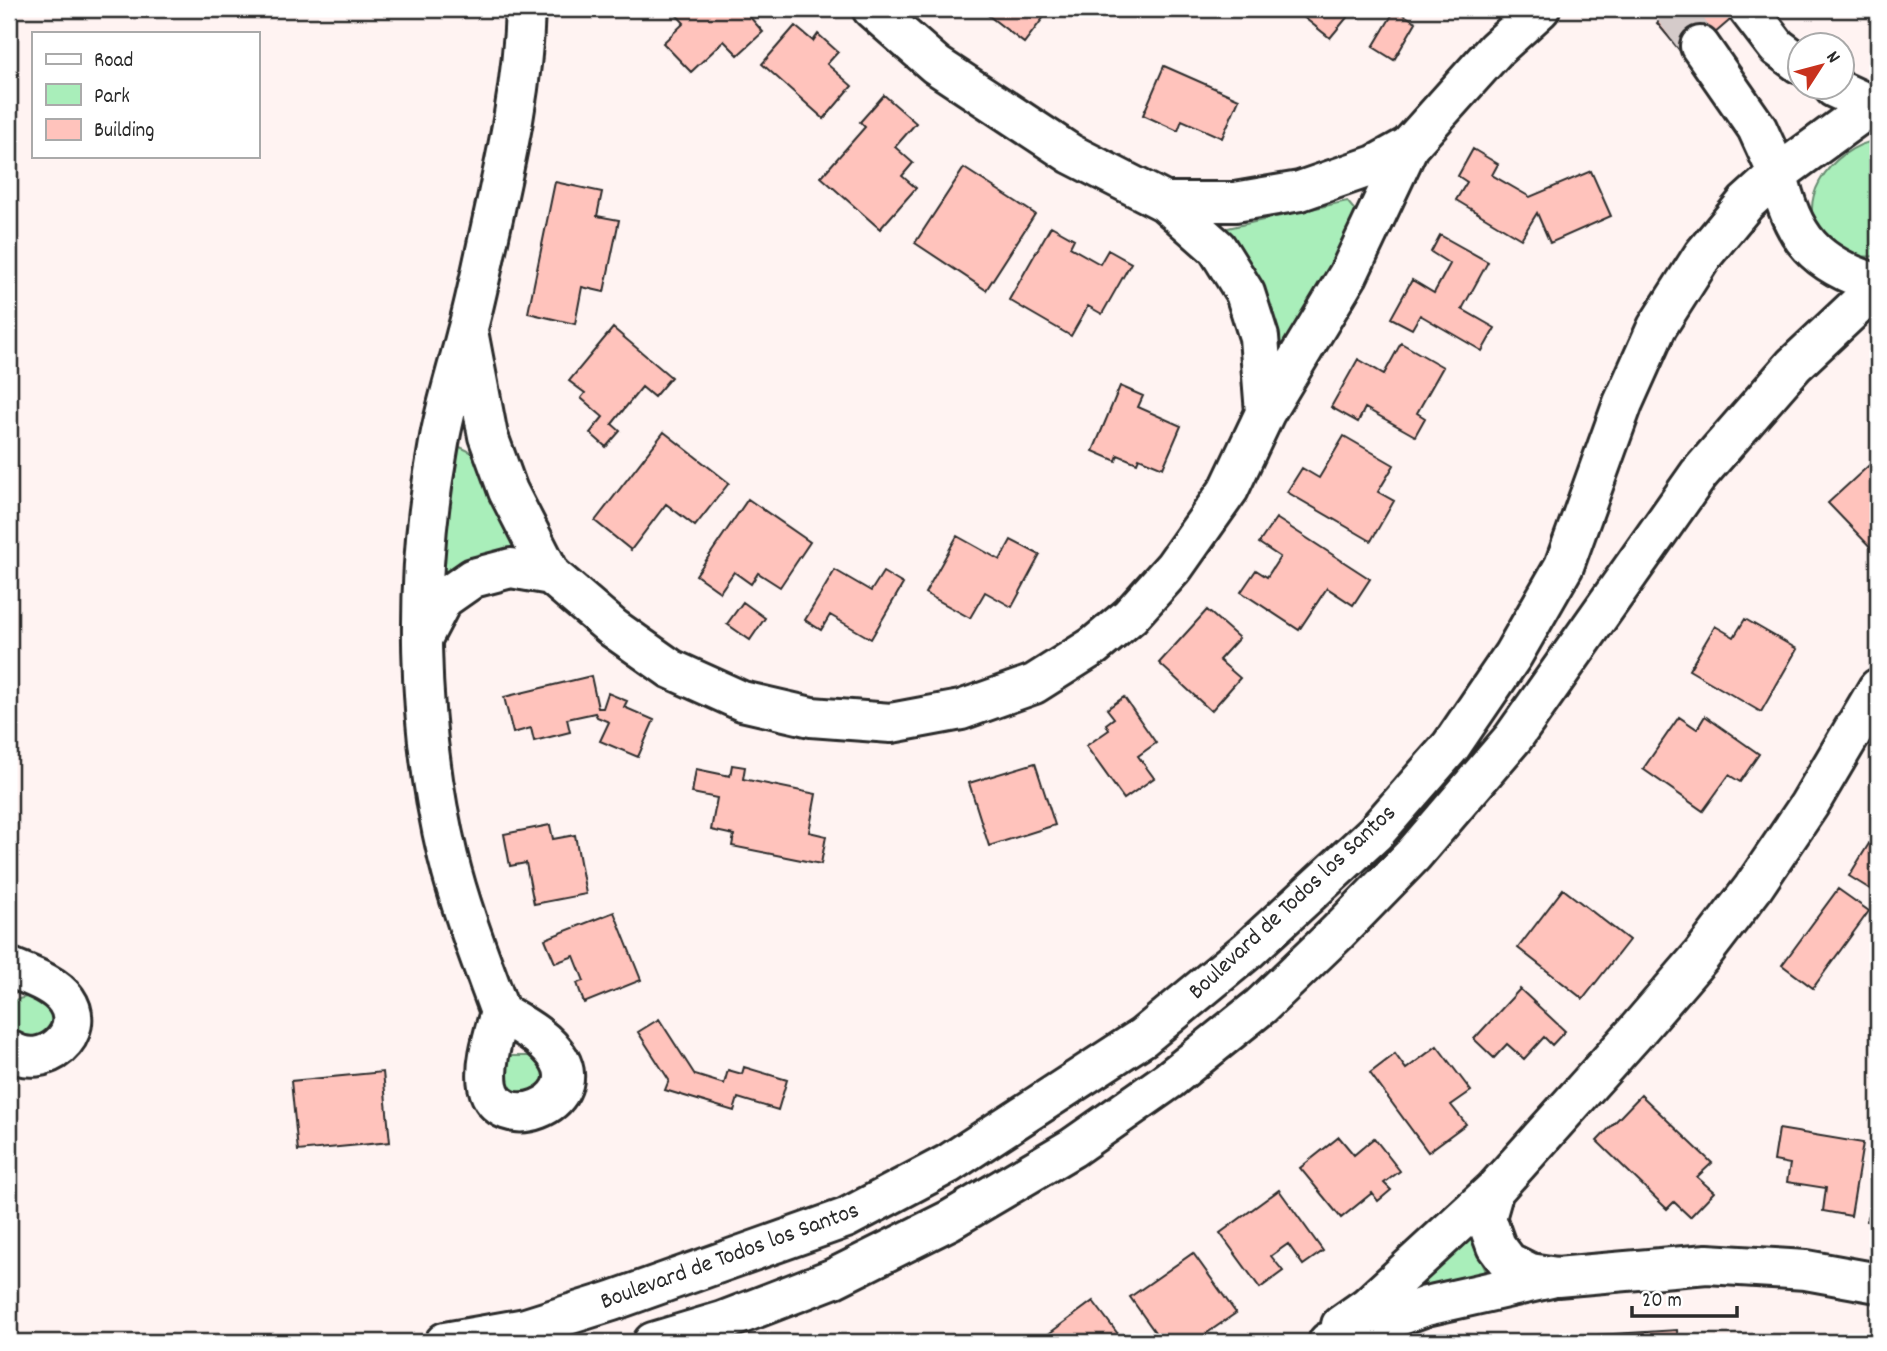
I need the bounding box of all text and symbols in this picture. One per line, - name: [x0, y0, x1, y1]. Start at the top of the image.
- legend: [32, 32, 259, 158]
- north arrow: [1786, 32, 1856, 102]
- text: N: [1818, 46, 1846, 70]
- text: Road: [94, 47, 133, 77]
- text: Park: [94, 83, 130, 113]
- text: Building: [94, 117, 154, 147]
- street label: Boulevard de Todos los Santos: [1182, 797, 1404, 1009]
- street label: Boulevard de Todos los Santos: [596, 1194, 864, 1320]
- scale bar: [1632, 1274, 1736, 1318]
- text: 20 m: [1642, 1287, 1682, 1317]

